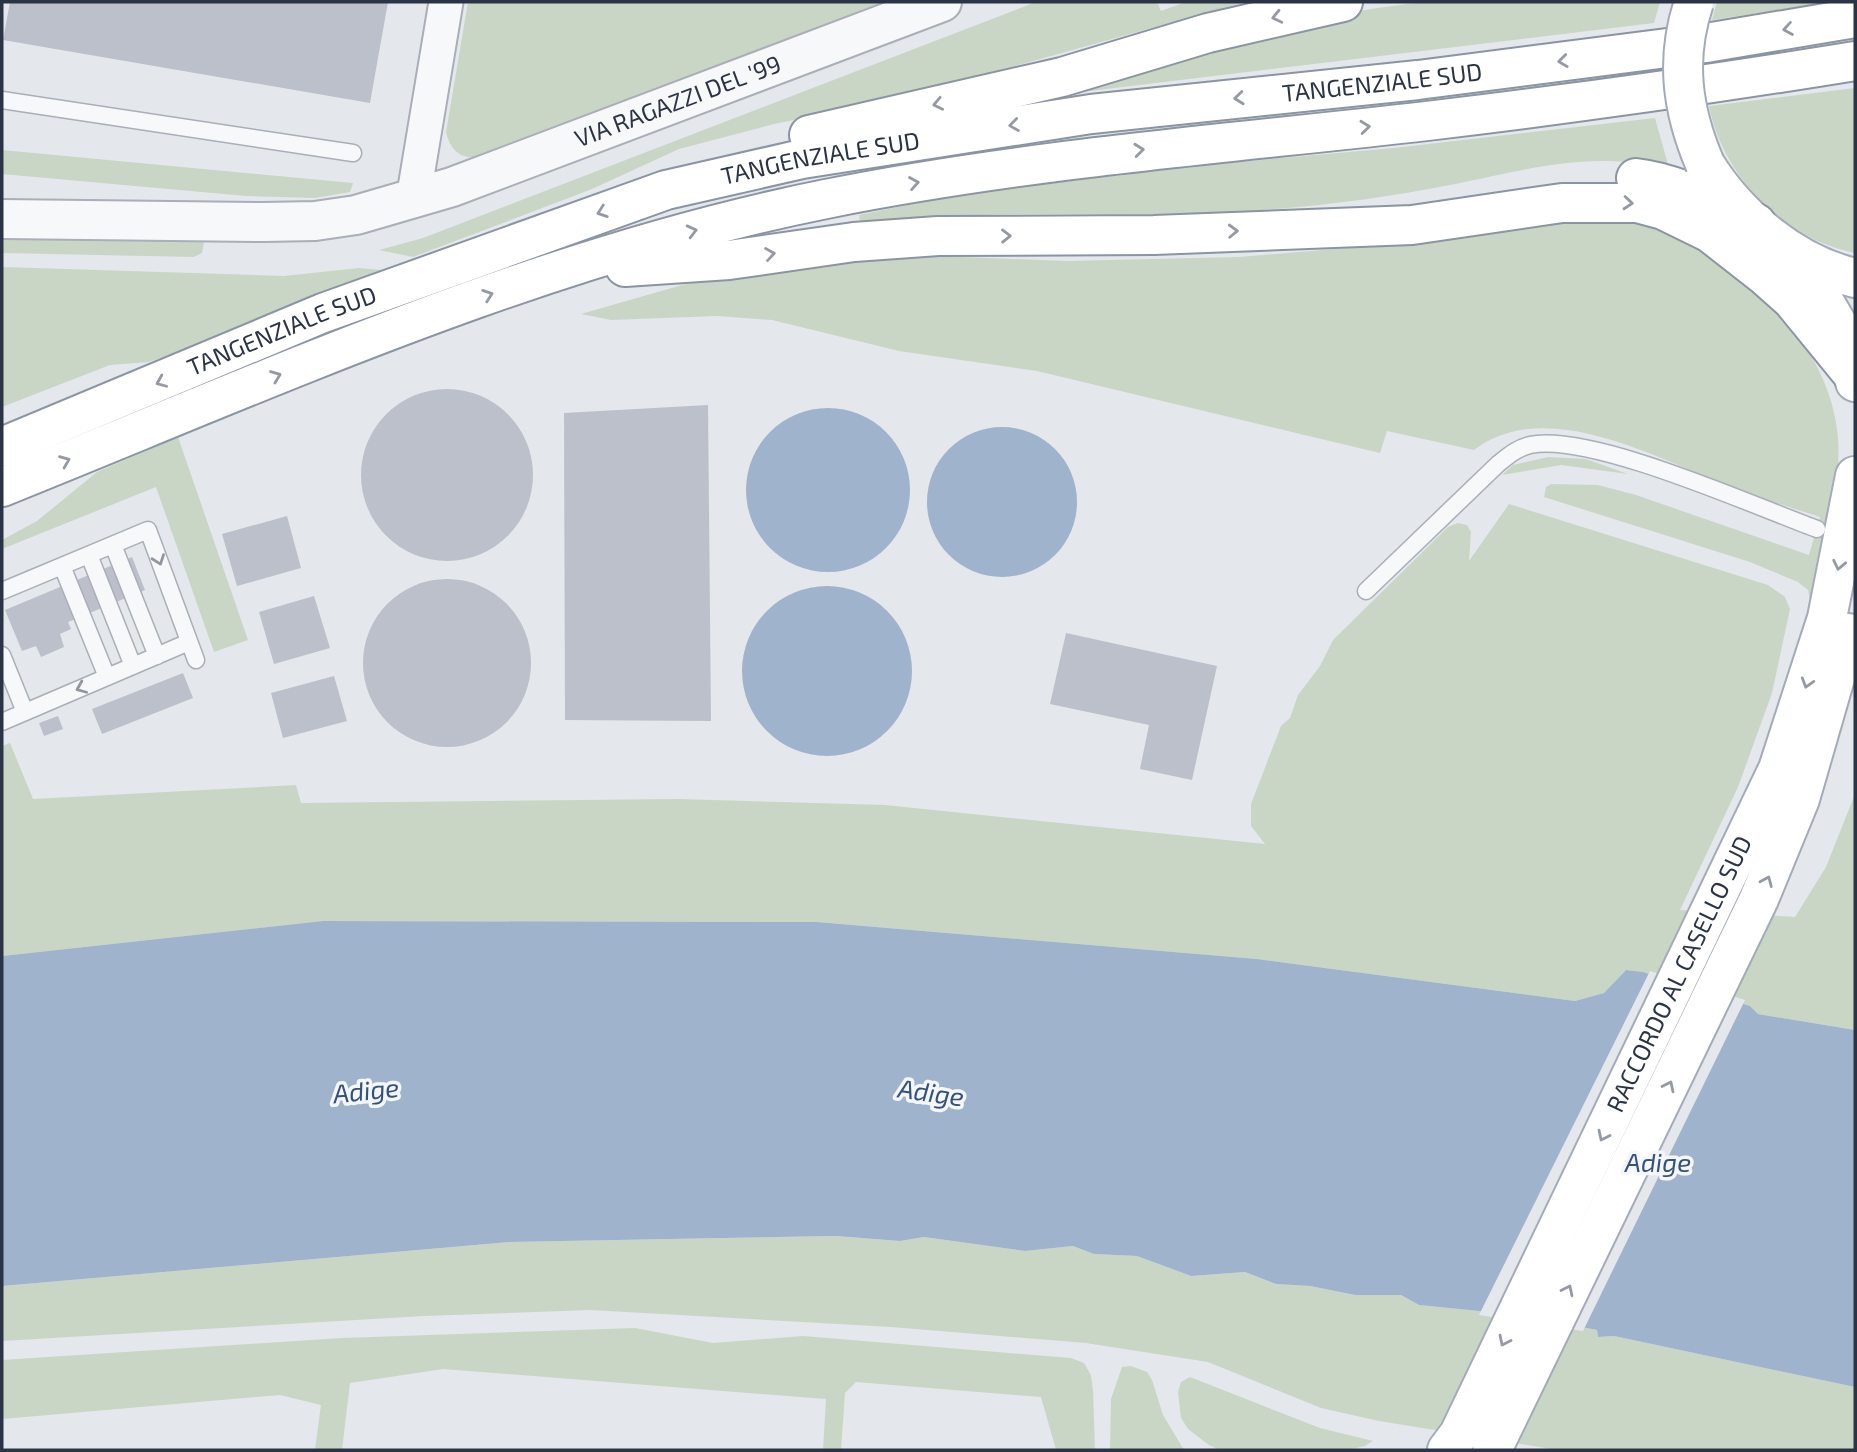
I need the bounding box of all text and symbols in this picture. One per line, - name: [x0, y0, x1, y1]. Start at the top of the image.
- one-way arrow: [1271, 9, 1283, 23]
- one-way arrow: [1782, 21, 1794, 36]
- street label: VIA RAGAZZI DEL '99: [570, 48, 785, 152]
- one-way arrow: [1557, 54, 1569, 69]
- street label: TANGENZIALE SUD: [1281, 56, 1484, 107]
- one-way arrow: [1234, 91, 1245, 106]
- one-way arrow: [932, 96, 944, 111]
- one-way arrow: [1008, 117, 1019, 132]
- one-way arrow: [1360, 120, 1371, 135]
- street label: TANGENZIALE SUD: [718, 125, 921, 190]
- one-way arrow: [1134, 143, 1145, 158]
- one-way arrow: [908, 176, 920, 191]
- one-way arrow: [1623, 195, 1634, 210]
- one-way arrow: [596, 204, 608, 218]
- one-way arrow: [1228, 224, 1239, 239]
- one-way arrow: [686, 225, 698, 239]
- one-way arrow: [1001, 228, 1012, 244]
- one-way arrow: [765, 247, 776, 262]
- street label: TANGENZIALE SUD: [183, 279, 380, 381]
- one-way arrow: [482, 289, 494, 303]
- one-way arrow: [269, 371, 281, 385]
- one-way arrow: [155, 373, 167, 387]
- one-way arrow: [58, 456, 70, 470]
- one-way arrow: [151, 554, 165, 566]
- one-way arrow: [1832, 559, 1847, 571]
- one-way arrow: [1800, 677, 1815, 689]
- one-way arrow: [76, 680, 88, 694]
- street label: RACCORDO AL CASELLO SUD: [1600, 831, 1757, 1116]
- one-way arrow: [1759, 876, 1773, 888]
- water label: Adige: [330, 1071, 400, 1108]
- water label: Adige: [895, 1071, 966, 1111]
- one-way arrow: [1660, 1081, 1674, 1093]
- one-way arrow: [1597, 1129, 1611, 1141]
- water label: Adige: [1624, 1146, 1691, 1177]
- one-way arrow: [1560, 1285, 1574, 1297]
- one-way arrow: [1498, 1334, 1512, 1346]

